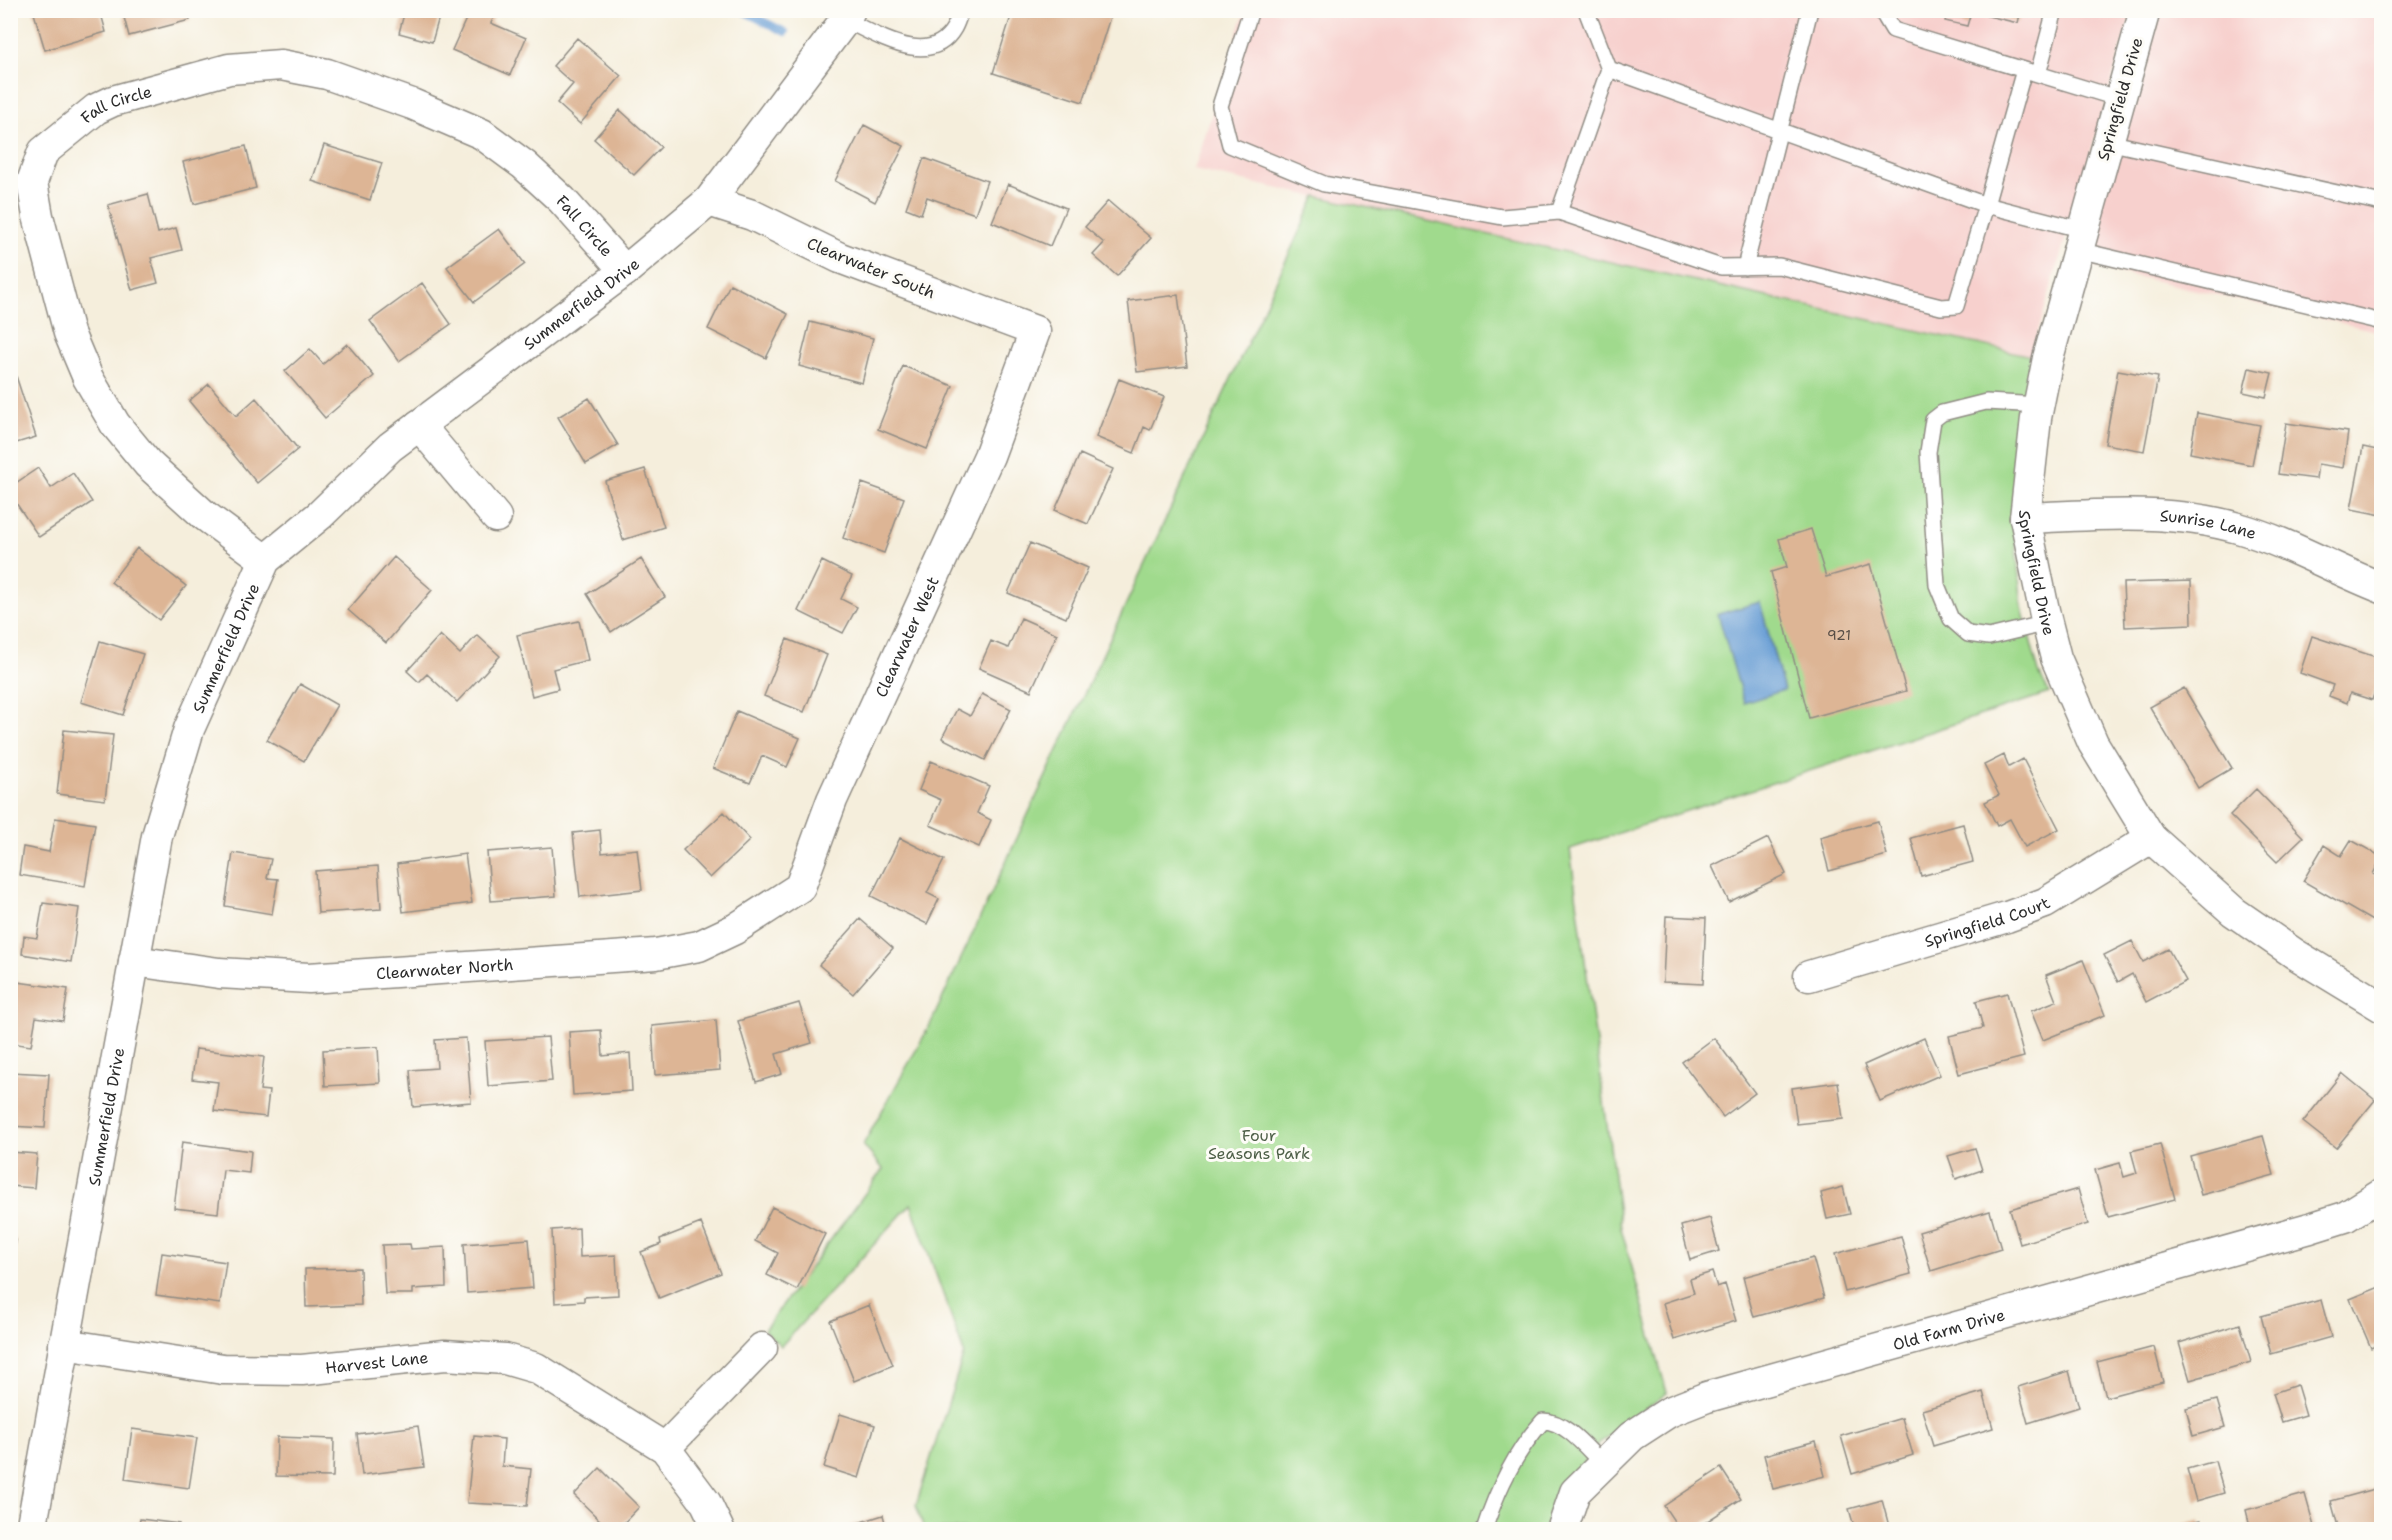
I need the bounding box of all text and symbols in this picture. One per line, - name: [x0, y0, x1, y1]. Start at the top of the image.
- street label: Springfield Drive: [2092, 35, 2148, 163]
- street label: Fall Circle: [76, 80, 154, 128]
- street label: Fall Circle: [552, 191, 618, 261]
- street label: Clearwater South: [804, 233, 938, 303]
- street label: Summerfield Drive: [519, 253, 644, 354]
- street label: Sunrise Lane: [2159, 505, 2259, 544]
- street label: Springfield Drive: [2014, 509, 2060, 637]
- street label: Clearwater West: [870, 573, 943, 700]
- street label: Summerfield Drive: [187, 580, 264, 716]
- house number: 921: [1827, 626, 1851, 644]
- street label: Springfield Court: [1922, 892, 2054, 952]
- street label: Clearwater North: [375, 953, 514, 984]
- street label: Summerfield Drive: [83, 1046, 129, 1188]
- park label: Four Seasons Park: [1208, 1125, 1310, 1164]
- street label: Old Farm Drive: [1890, 1304, 2007, 1355]
- street label: Harvest Lane: [324, 1346, 429, 1378]

